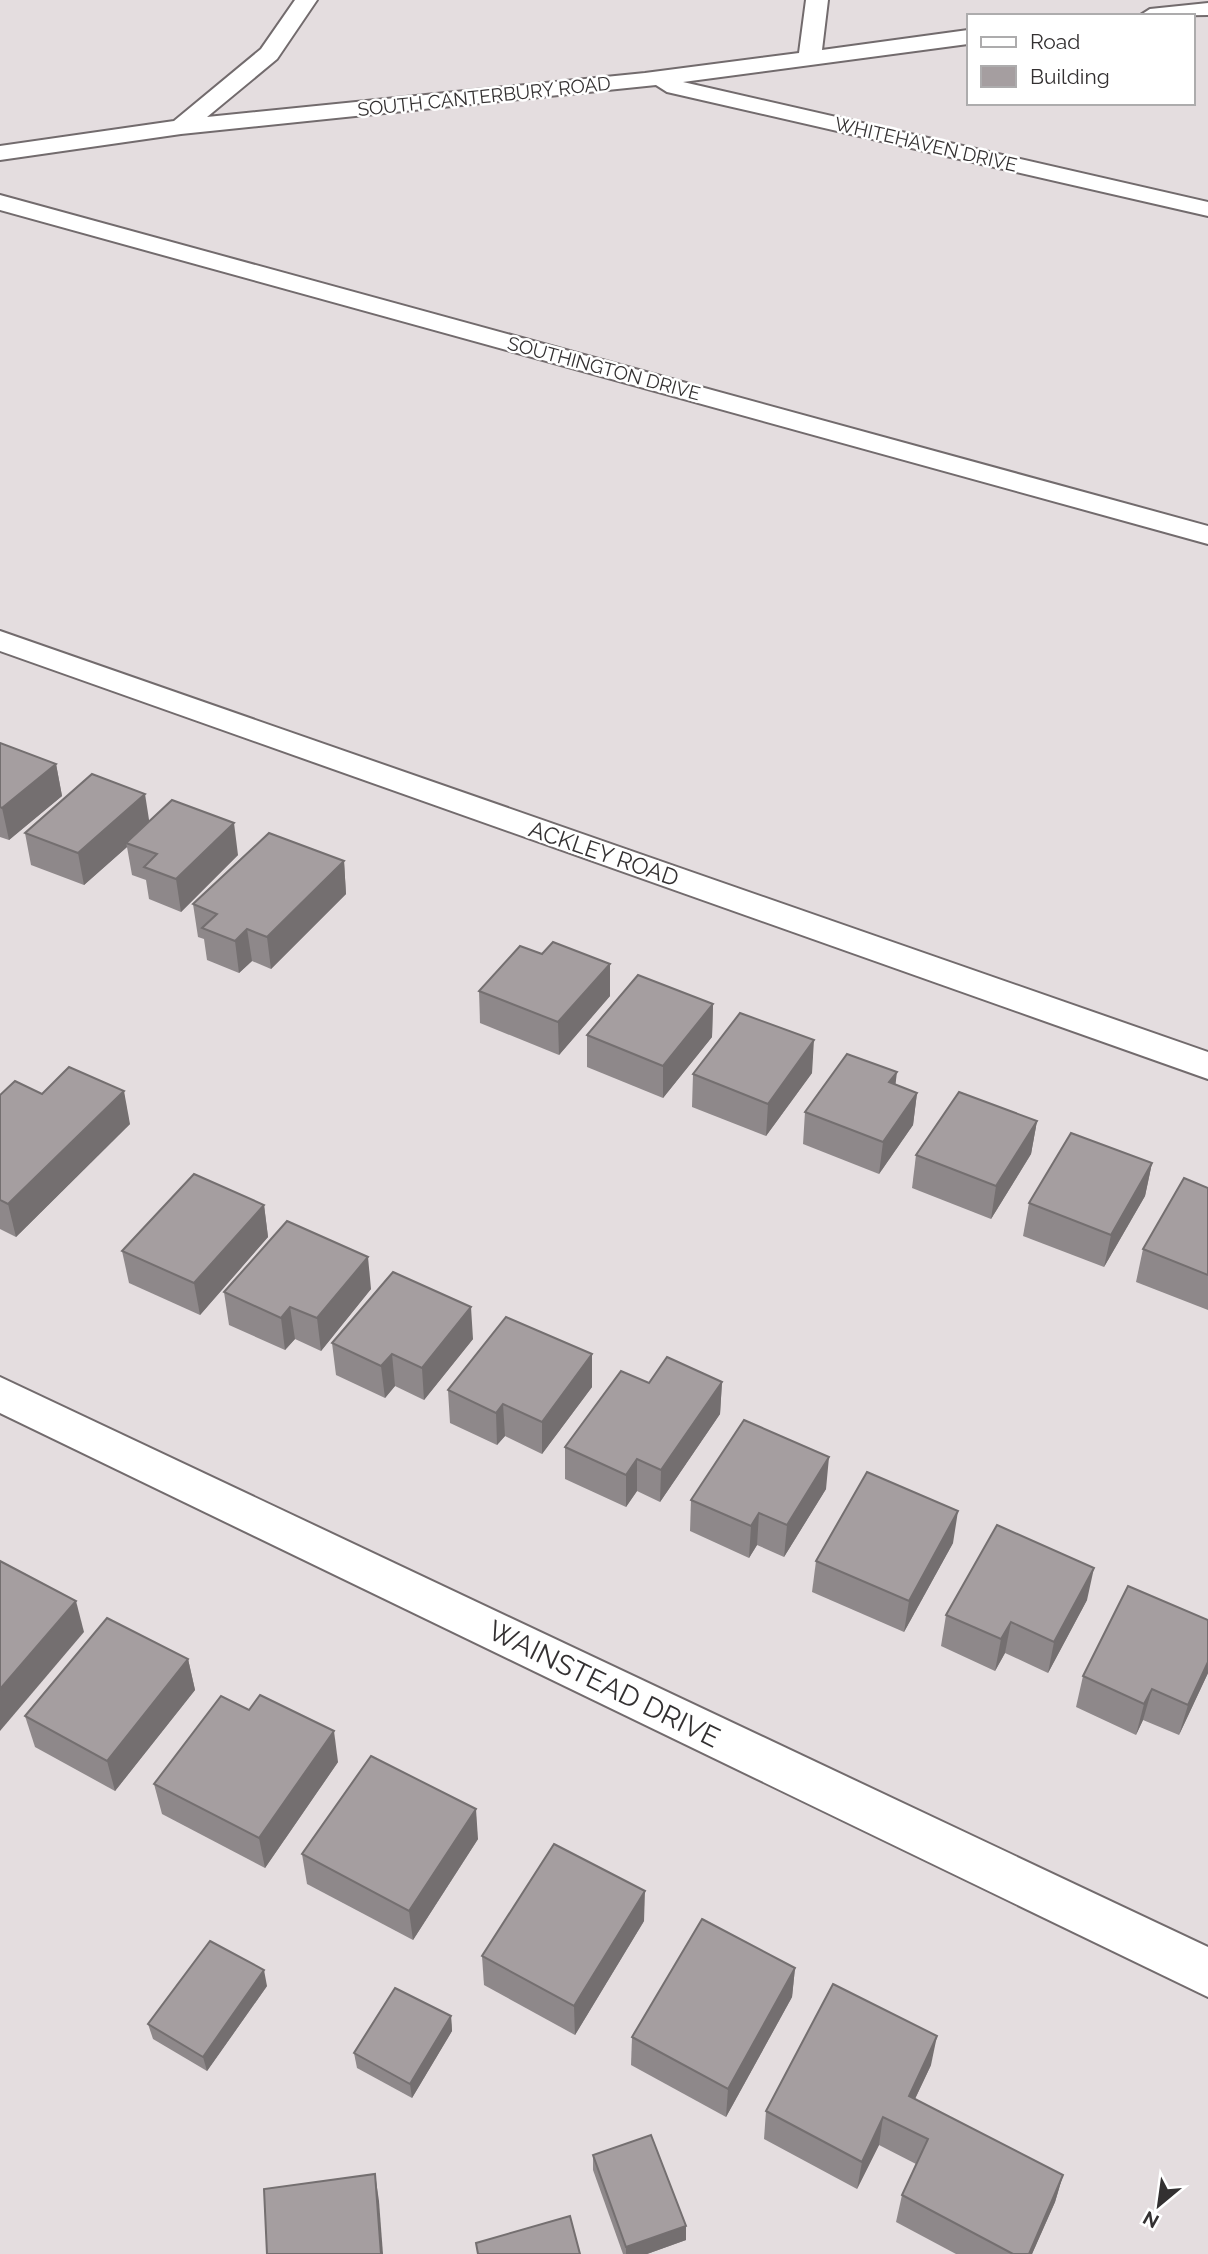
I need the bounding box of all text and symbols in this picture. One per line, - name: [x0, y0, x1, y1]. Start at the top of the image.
- legend: [967, 14, 1194, 105]
- text: Road: [1030, 29, 1080, 54]
- text: Building: [1030, 64, 1110, 89]
- street label: SOUTH CANTERBURY ROAD: [356, 72, 612, 120]
- street label: WHITEHAVEN DRIVE: [833, 112, 1019, 176]
- street label: SOUTHINGTON DRIVE: [505, 332, 703, 404]
- street label: ACKLEY ROAD: [526, 815, 682, 891]
- street label: WAINSTEAD DRIVE: [483, 1614, 725, 1754]
- north arrow: [1124, 2170, 1194, 2240]
- text: N: [1139, 2207, 1162, 2233]

